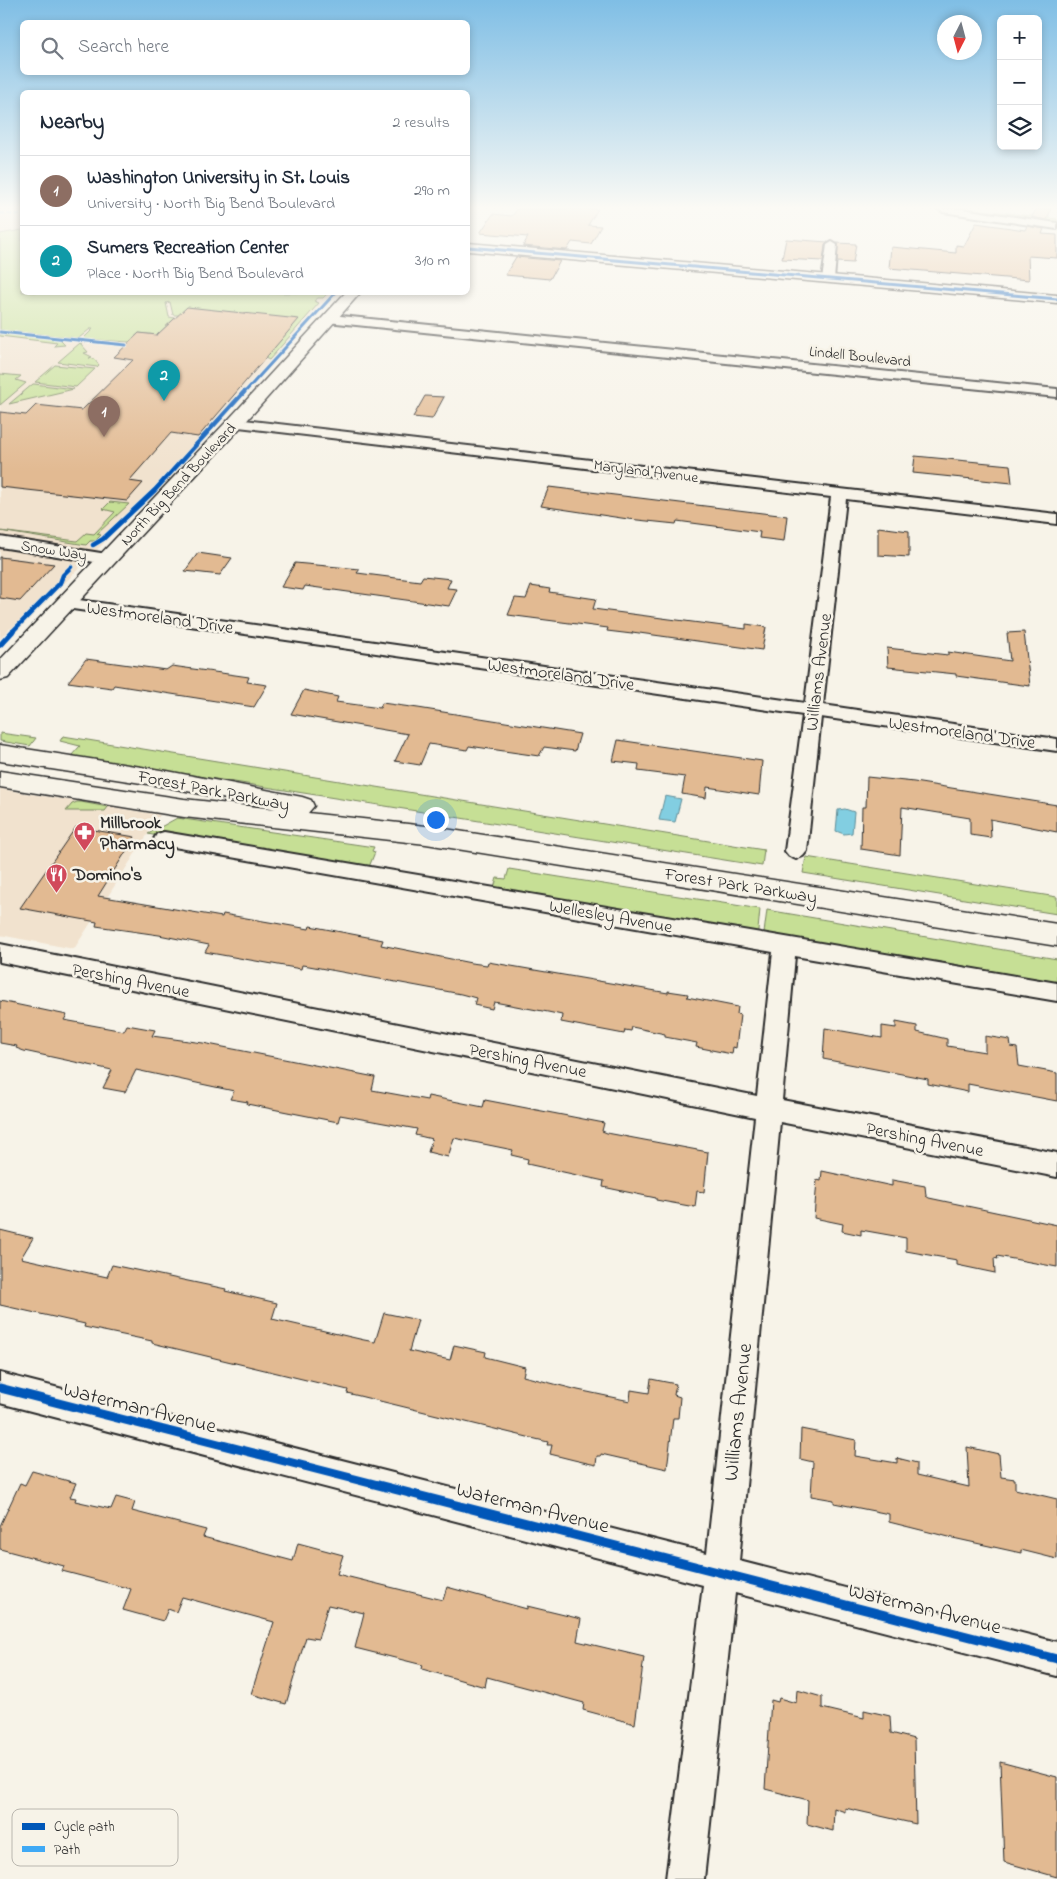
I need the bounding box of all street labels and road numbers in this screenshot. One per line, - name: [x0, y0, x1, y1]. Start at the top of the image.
- street label: Lindell Boulevard: [808, 341, 912, 373]
- street label: North Big Bend Boulevard: [116, 418, 243, 552]
- street label: Maryland Avenue: [592, 455, 700, 490]
- street label: Snow Way: [19, 535, 88, 568]
- street label: Westmoreland Drive: [85, 596, 236, 642]
- street label: Williams Avenue: [800, 611, 840, 733]
- street label: Westmoreland Drive: [486, 653, 637, 699]
- street label: Westmoreland Drive: [887, 711, 1038, 757]
- street label: Forest Park Parkway: [135, 764, 292, 819]
- street label: Forest Park Parkway: [662, 862, 819, 912]
- street label: Wellesley Avenue: [547, 894, 675, 942]
- street label: Pershing Avenue: [69, 958, 193, 1007]
- street label: Pershing Avenue: [466, 1038, 590, 1087]
- street label: Pershing Avenue: [863, 1117, 987, 1166]
- street label: Williams Avenue: [717, 1341, 761, 1483]
- street label: Waterman Avenue: [60, 1375, 220, 1443]
- street label: Waterman Avenue: [453, 1475, 613, 1543]
- street label: Waterman Avenue: [845, 1576, 1005, 1644]

